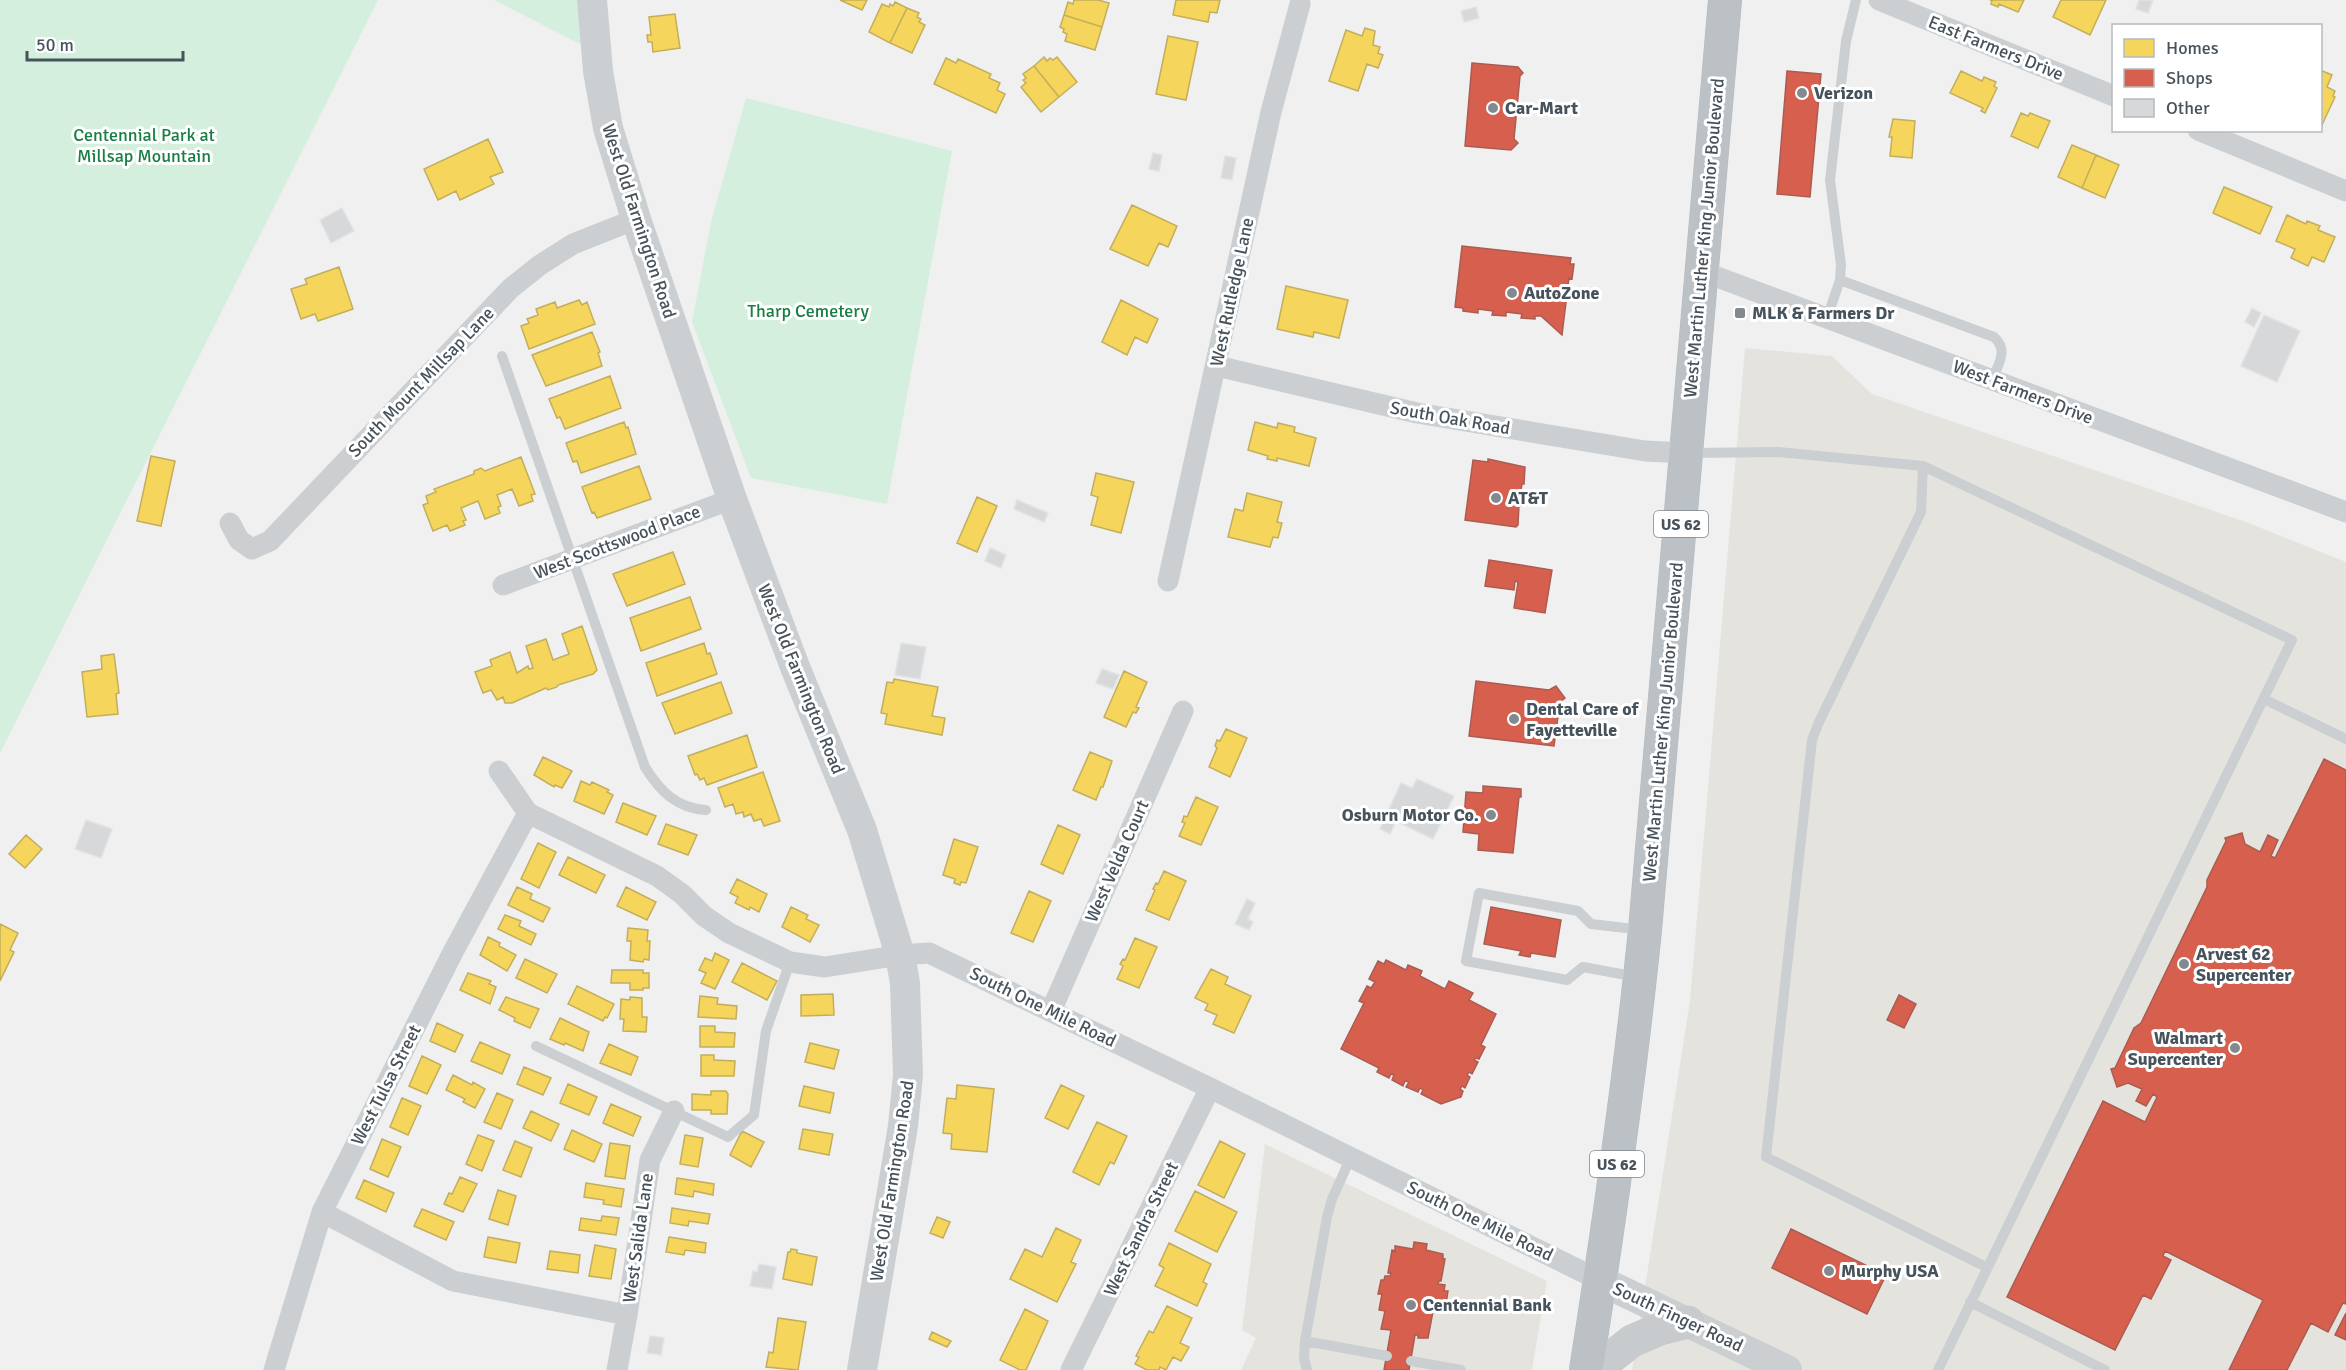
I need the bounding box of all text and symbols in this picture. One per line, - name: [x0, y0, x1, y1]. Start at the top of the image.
- street label: East Farmers Drive: [1925, 11, 2067, 85]
- scale bar: [27, 24, 183, 62]
- legend: [2112, 24, 2322, 132]
- text: 50 m: [36, 34, 74, 56]
- text: Homes: [2166, 37, 2219, 59]
- text: Shops: [2166, 67, 2213, 89]
- street label: West Martin Luther King Junior Boulevard: [1679, 77, 1729, 399]
- place label: Verizon: [1814, 82, 1873, 104]
- marker: Verizon: [1795, 86, 1809, 100]
- place label: Car-Mart: [1505, 97, 1578, 119]
- text: Other: [2166, 97, 2210, 119]
- marker: Car-Mart: [1486, 101, 1500, 115]
- street label: West Old Farmington Road: [597, 121, 681, 321]
- park label: Centennial Park at Millsap Mountain: [73, 124, 215, 167]
- street label: West Rutledge Lane: [1205, 216, 1259, 368]
- place label: AutoZone: [1524, 282, 1600, 304]
- marker: AutoZone: [1505, 286, 1519, 300]
- park label: Tharp Cemetery: [747, 300, 869, 322]
- street label: South Mount Millsap Lane: [343, 302, 499, 462]
- place label: MLK & Farmers Dr: [1752, 302, 1895, 324]
- marker: MLK & Farmers Dr: [1733, 306, 1747, 320]
- street label: West Farmers Drive: [1950, 355, 2096, 429]
- street label: South Oak Road: [1388, 397, 1512, 439]
- place label: AT&T: [1508, 487, 1549, 509]
- marker: AT&T: [1489, 491, 1503, 505]
- street label: West Scottswood Place: [531, 500, 703, 584]
- road number: US 62: [1654, 511, 1708, 537]
- street label: West Martin Luther King Junior Boulevard: [1638, 561, 1688, 883]
- street label: West Old Farmington Road: [753, 581, 849, 777]
- place label: Dental Care of Fayetteville: [1526, 698, 1640, 741]
- marker: Dental Care of Fayetteville: [1507, 712, 1521, 726]
- street label: West Velda Court: [1080, 797, 1154, 925]
- place label: Osburn Motor Co.: [1342, 804, 1479, 826]
- marker: Osburn Motor Co.: [1484, 808, 1498, 822]
- place label: Arvest 62 Supercenter: [2196, 943, 2292, 986]
- marker: Arvest 62 Supercenter: [2177, 957, 2191, 971]
- street label: South One Mile Road: [966, 962, 1120, 1052]
- street label: West Tulsa Street: [346, 1021, 426, 1149]
- place label: Walmart Supercenter: [2128, 1027, 2224, 1070]
- marker: Walmart Supercenter: [2228, 1041, 2242, 1055]
- street label: West Old Farmington Road: [865, 1079, 919, 1283]
- road number: US 62: [1590, 1151, 1644, 1177]
- street label: West Sandra Street: [1099, 1158, 1183, 1300]
- street label: West Salida Lane: [618, 1172, 658, 1304]
- street label: South One Mile Road: [1403, 1176, 1557, 1266]
- place label: Murphy USA: [1841, 1260, 1939, 1282]
- marker: Murphy USA: [1822, 1264, 1836, 1278]
- street label: South Finger Road: [1609, 1277, 1747, 1357]
- place label: Centennial Bank: [1423, 1294, 1552, 1316]
- marker: Centennial Bank: [1404, 1298, 1418, 1312]

